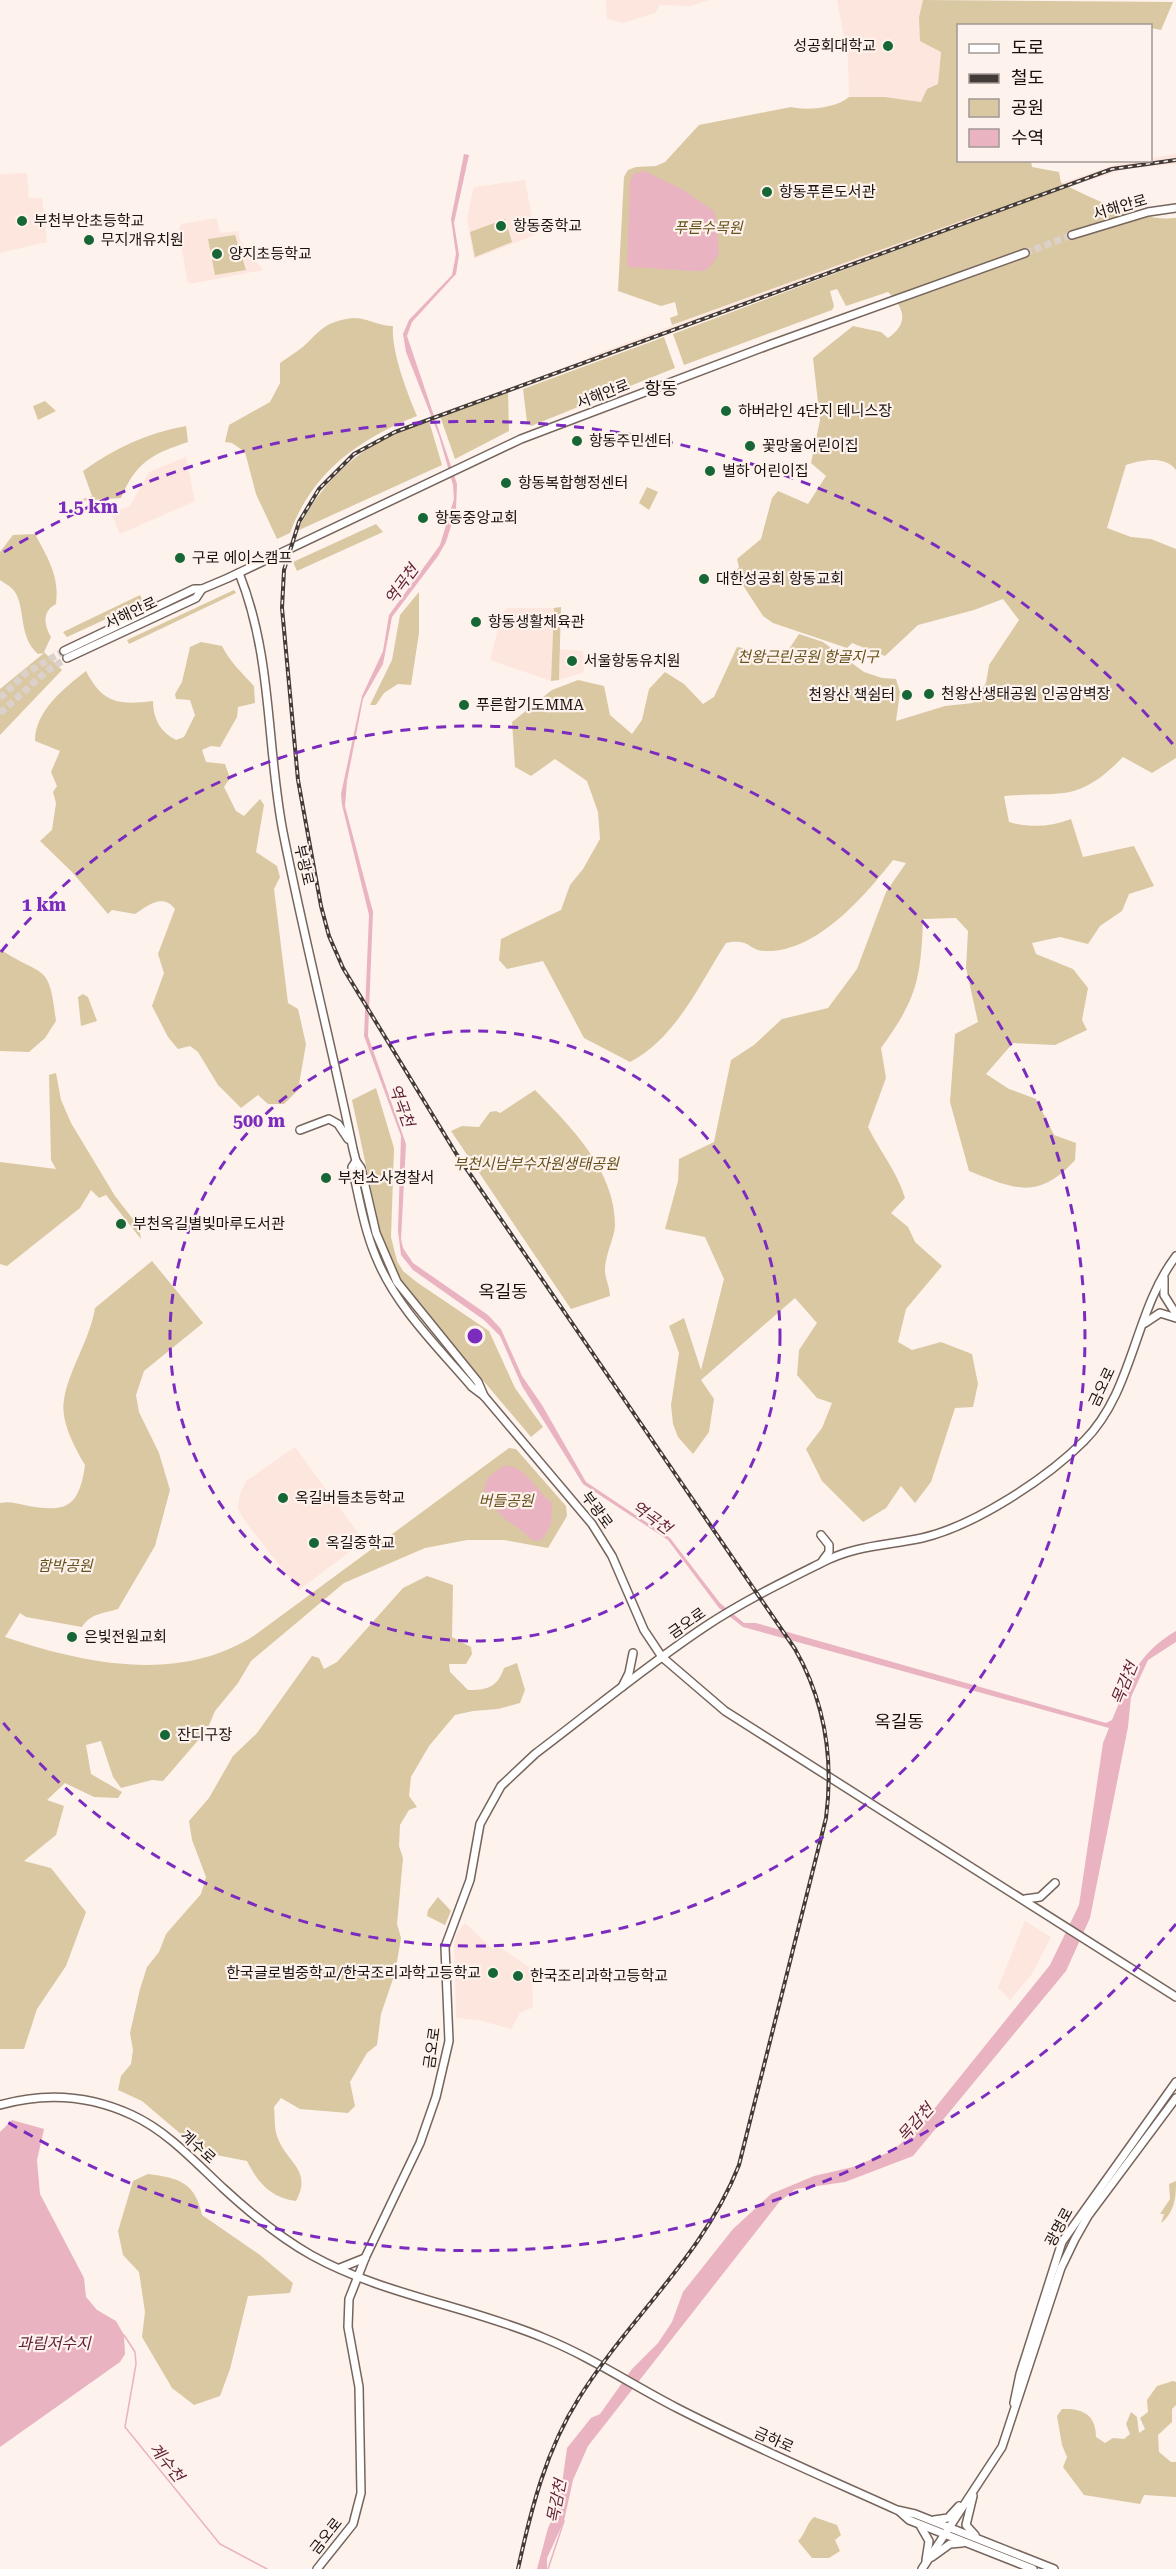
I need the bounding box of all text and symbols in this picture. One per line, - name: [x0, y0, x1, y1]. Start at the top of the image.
- legend: [957, 24, 1152, 162]
- place label: 성공회대학교: [793, 37, 876, 55]
- text: 도로: [1011, 37, 1044, 58]
- marker: 성공회대학교: [881, 39, 895, 53]
- text: 철도: [1011, 67, 1044, 88]
- text: 공원: [1011, 97, 1044, 118]
- text: 수역: [1011, 127, 1044, 148]
- place label: 항동푸른도서관: [779, 183, 876, 201]
- marker: 항동푸른도서관: [760, 185, 774, 199]
- street label: 서해안로: [1091, 191, 1149, 223]
- place label: 부천부안초등학교: [34, 212, 144, 230]
- marker: 부천부안초등학교: [15, 214, 29, 228]
- place label: 항동중학교: [513, 217, 582, 235]
- marker: 항동중학교: [494, 219, 508, 233]
- park label: 푸른수목원: [673, 219, 744, 237]
- place label: 무지개유치원: [101, 231, 184, 249]
- marker: 무지개유치원: [82, 233, 96, 247]
- place label: 양지초등학교: [229, 245, 312, 263]
- marker: 양지초등학교: [210, 247, 224, 261]
- street label: 서해안로: [574, 376, 632, 412]
- district label: 항동: [644, 378, 678, 399]
- place label: 하버라인 4단지 테니스장: [738, 402, 892, 420]
- marker: 하버라인 4단지 테니스장: [719, 404, 733, 418]
- place label: 항동주민센터: [589, 432, 672, 450]
- marker: 항동주민센터: [570, 434, 584, 448]
- place label: 꽃망울어린이집: [762, 437, 859, 455]
- marker: 꽃망울어린이집: [743, 439, 757, 453]
- place label: 별하 어린이집: [722, 462, 809, 480]
- marker: 별하 어린이집: [703, 464, 717, 478]
- place label: 항동복합행정센터: [518, 474, 628, 492]
- marker: 항동복합행정센터: [499, 476, 513, 490]
- text: 1.5 km: [58, 496, 119, 517]
- place label: 항동중앙교회: [435, 509, 518, 527]
- marker: 항동중앙교회: [416, 511, 430, 525]
- place label: 구로 에이스캠프: [192, 549, 293, 567]
- marker: 구로 에이스캠프: [173, 551, 187, 565]
- water label: 역곡천: [381, 559, 423, 608]
- place label: 대한성공회 항동교회: [716, 570, 844, 588]
- marker: 대한성공회 항동교회: [697, 572, 711, 586]
- street label: 서해안로: [102, 593, 160, 633]
- place label: 항동생활체육관: [488, 613, 585, 631]
- marker: 항동생활체육관: [469, 615, 483, 629]
- park label: 천왕근린공원 항골지구: [737, 648, 880, 666]
- place label: 서울항동유치원: [584, 652, 681, 670]
- marker: 서울항동유치원: [565, 654, 579, 668]
- place label: 천왕산생태공원 인공암벽장: [941, 685, 1111, 703]
- place label: 천왕산 책쉼터: [808, 686, 895, 704]
- marker: 천왕산생태공원 인공암벽장: [922, 687, 936, 701]
- marker: 천왕산 책쉼터: [900, 688, 914, 702]
- place label: 푸른합기도MMA: [476, 696, 585, 714]
- marker: 푸른합기도MMA: [457, 698, 471, 712]
- street label: 부광로: [291, 843, 317, 887]
- text: 1 km: [22, 894, 67, 915]
- water label: 역곡천: [385, 1081, 419, 1131]
- text: 500 m: [233, 1110, 286, 1131]
- park label: 부천시남부수자원생태공원: [453, 1155, 620, 1173]
- place label: 부천소사경찰서: [338, 1169, 435, 1187]
- marker: 부천소사경찰서: [319, 1171, 333, 1185]
- place label: 부천옥길별빛마루도서관: [133, 1215, 285, 1233]
- marker: 부천옥길별빛마루도서관: [114, 1217, 128, 1231]
- district label: 옥길동: [478, 1281, 528, 1302]
- centre of rings: [465, 1326, 485, 1346]
- street label: 금오로: [1085, 1364, 1119, 1410]
- street label: 부광로: [578, 1488, 616, 1532]
- place label: 옥길버들초등학교: [295, 1489, 405, 1507]
- marker: 옥길버들초등학교: [276, 1491, 290, 1505]
- park label: 버들공원: [478, 1492, 535, 1510]
- water label: 역곡천: [628, 1497, 677, 1539]
- place label: 옥길중학교: [326, 1534, 395, 1552]
- marker: 옥길중학교: [307, 1536, 321, 1550]
- park label: 함박공원: [37, 1557, 94, 1575]
- street label: 금오로: [665, 1604, 709, 1642]
- place label: 은빛전원교회: [84, 1628, 167, 1646]
- marker: 은빛전원교회: [65, 1630, 79, 1644]
- water label: 목감천: [1107, 1657, 1142, 1707]
- district label: 옥길동: [874, 1711, 924, 1732]
- place label: 잔디구장: [177, 1726, 232, 1744]
- marker: 잔디구장: [158, 1728, 172, 1742]
- place label: 한국글로벌중학교/한국조리과학고등학교: [226, 1964, 481, 1982]
- marker: 한국글로벌중학교/한국조리과학고등학교: [486, 1966, 500, 1980]
- place label: 한국조리과학고등학교: [530, 1967, 668, 1985]
- marker: 한국조리과학고등학교: [511, 1969, 525, 1983]
- street label: 금오로: [420, 2026, 444, 2070]
- water label: 목감천: [894, 2098, 939, 2145]
- street label: 계수로: [177, 2126, 219, 2168]
- street label: 광명로: [1041, 2204, 1077, 2250]
- water label: 과림저수지: [17, 2334, 92, 2353]
- street label: 금하로: [751, 2423, 797, 2457]
- water label: 계수천: [145, 2439, 189, 2487]
- water label: 목감천: [543, 2475, 570, 2525]
- street label: 금오로: [306, 2514, 346, 2558]

